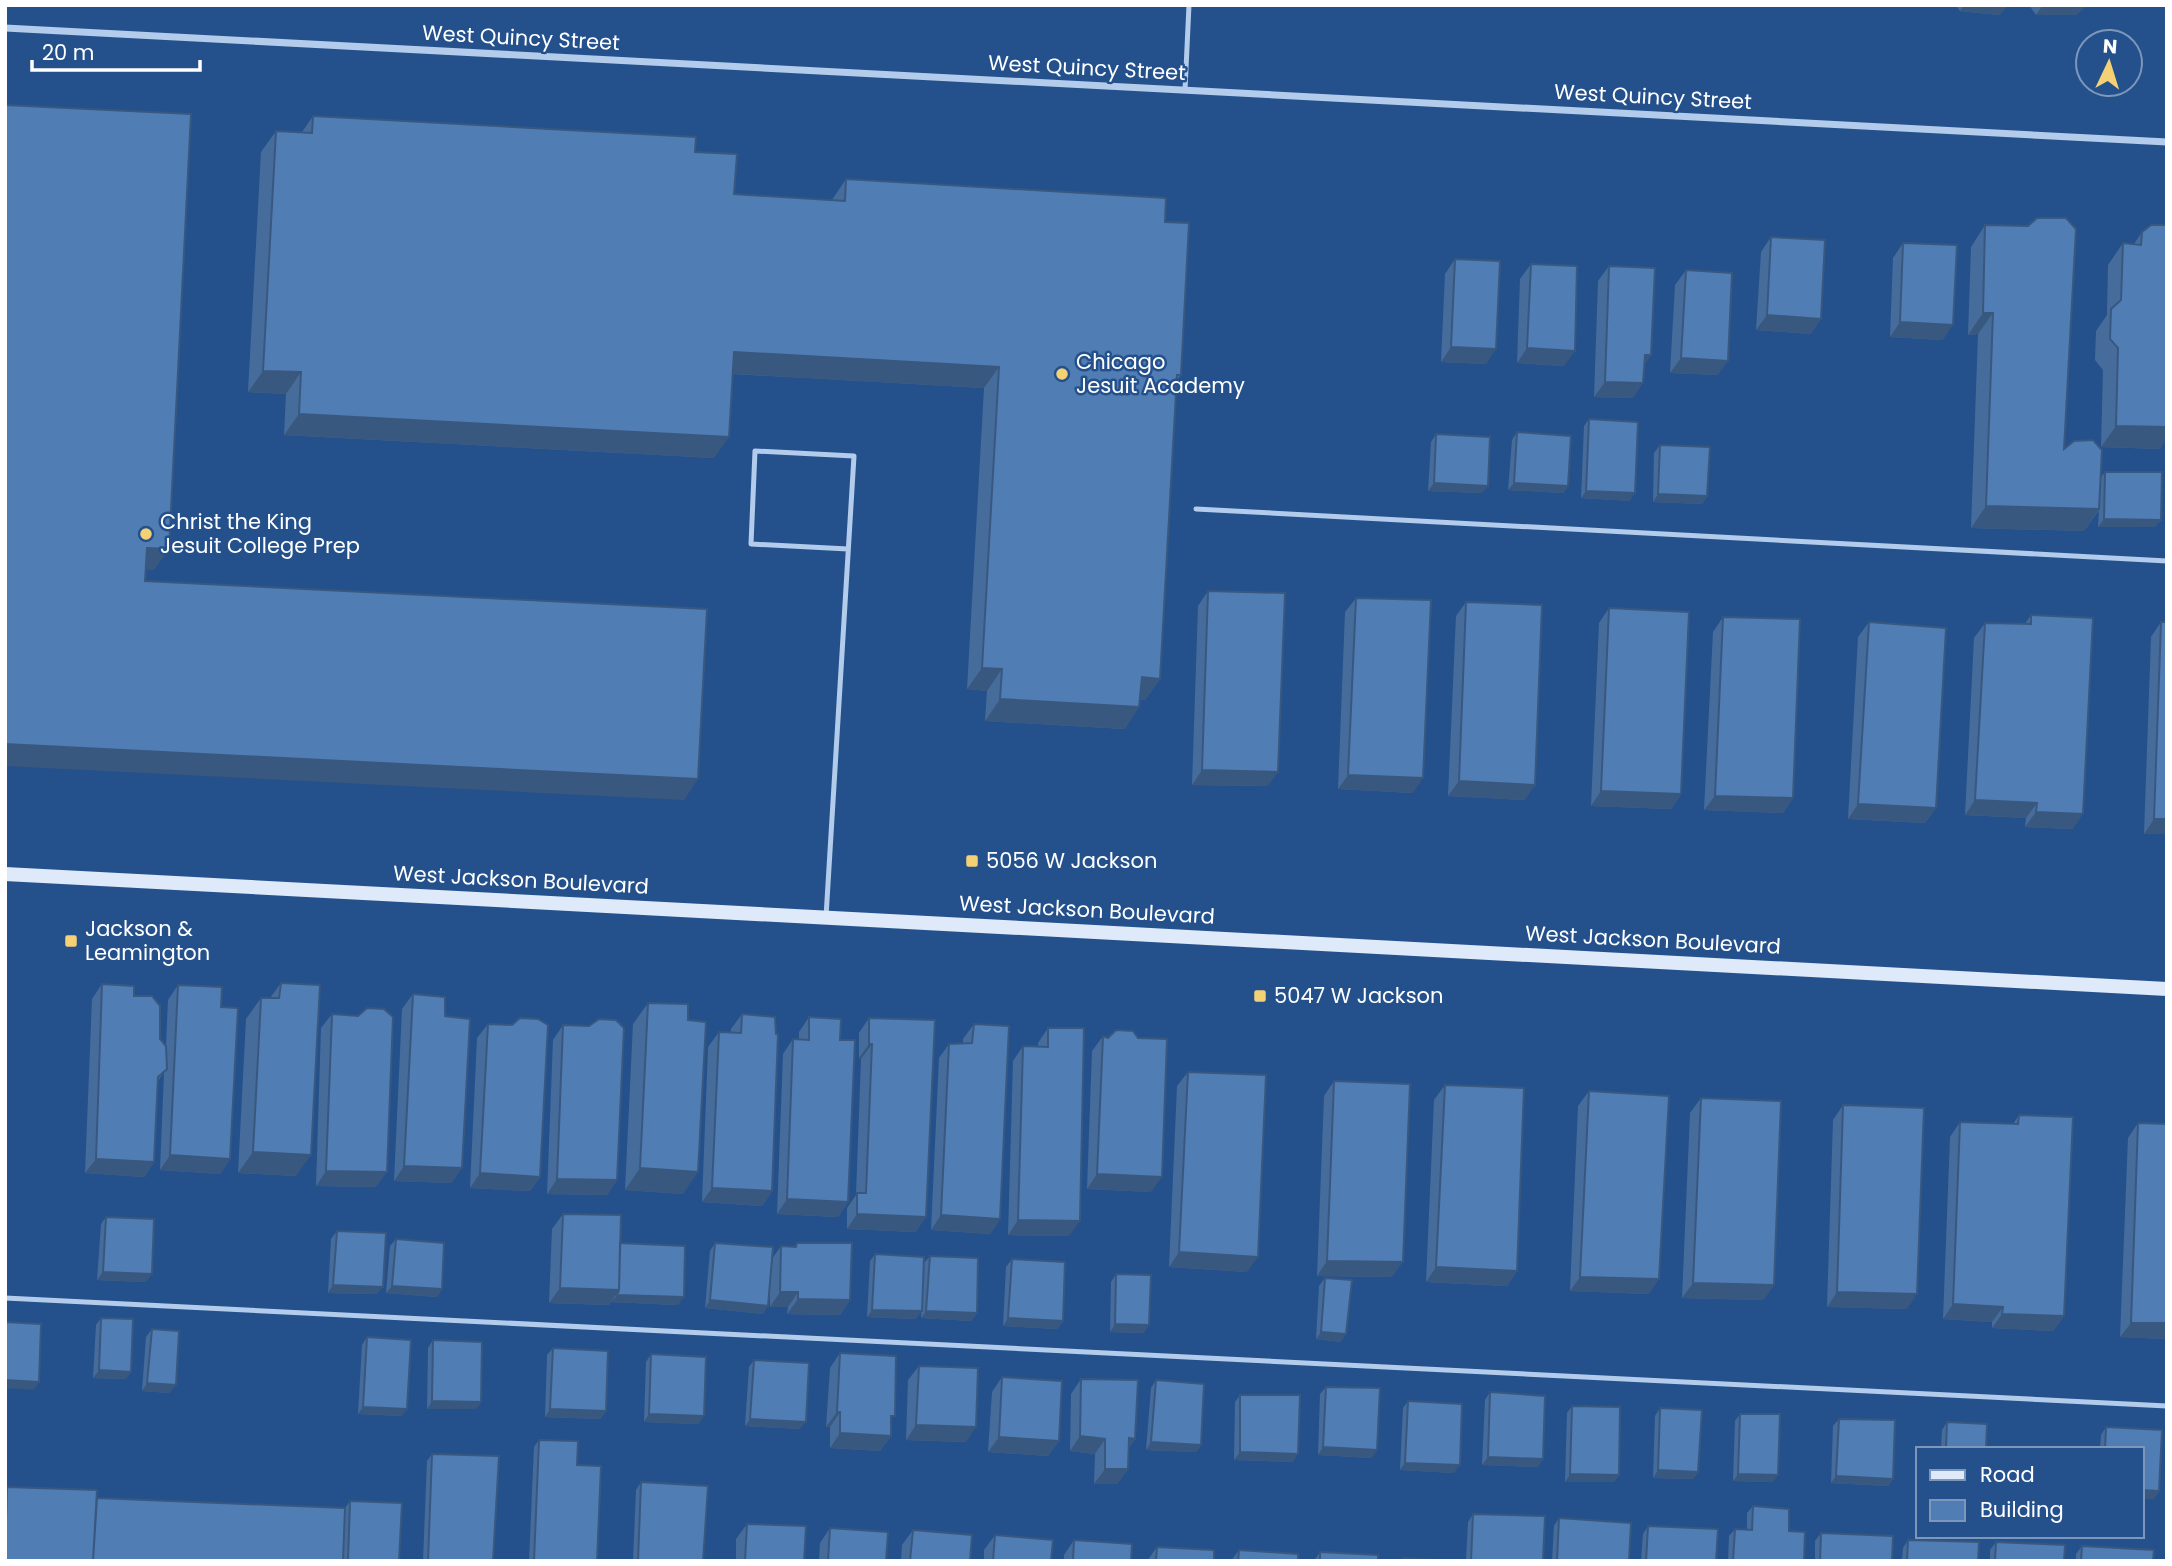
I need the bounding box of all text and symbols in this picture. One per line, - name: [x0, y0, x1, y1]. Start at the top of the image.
- street label: West Quincy Street: [421, 18, 621, 57]
- scale bar: [32, 28, 200, 72]
- north arrow: [2074, 28, 2144, 98]
- text: N: [2102, 33, 2118, 61]
- text: 20 m: [42, 38, 95, 67]
- street label: West Quincy Street: [987, 48, 1187, 87]
- street label: West Quincy Street: [1553, 77, 1753, 116]
- place label: Chicago Jesuit Academy: [1076, 347, 1245, 400]
- marker: Chicago Jesuit Academy: [1054, 366, 1070, 382]
- place label: Christ the King Jesuit College Prep: [160, 507, 360, 560]
- marker: Christ the King Jesuit College Prep: [138, 526, 154, 542]
- place label: 5056 W Jackson: [986, 846, 1157, 875]
- marker: 5056 W Jackson: [964, 853, 980, 869]
- street label: West Jackson Boulevard: [392, 858, 650, 901]
- street label: West Jackson Boulevard: [958, 888, 1216, 931]
- place label: Jackson & Leamington: [85, 914, 210, 967]
- street label: West Jackson Boulevard: [1524, 918, 1782, 961]
- marker: Jackson & Leamington: [63, 933, 79, 949]
- place label: 5047 W Jackson: [1274, 981, 1444, 1010]
- marker: 5047 W Jackson: [1252, 988, 1268, 1004]
- legend: [1916, 1447, 2144, 1538]
- text: Road: [1980, 1460, 2035, 1489]
- text: Building: [1980, 1495, 2064, 1524]

